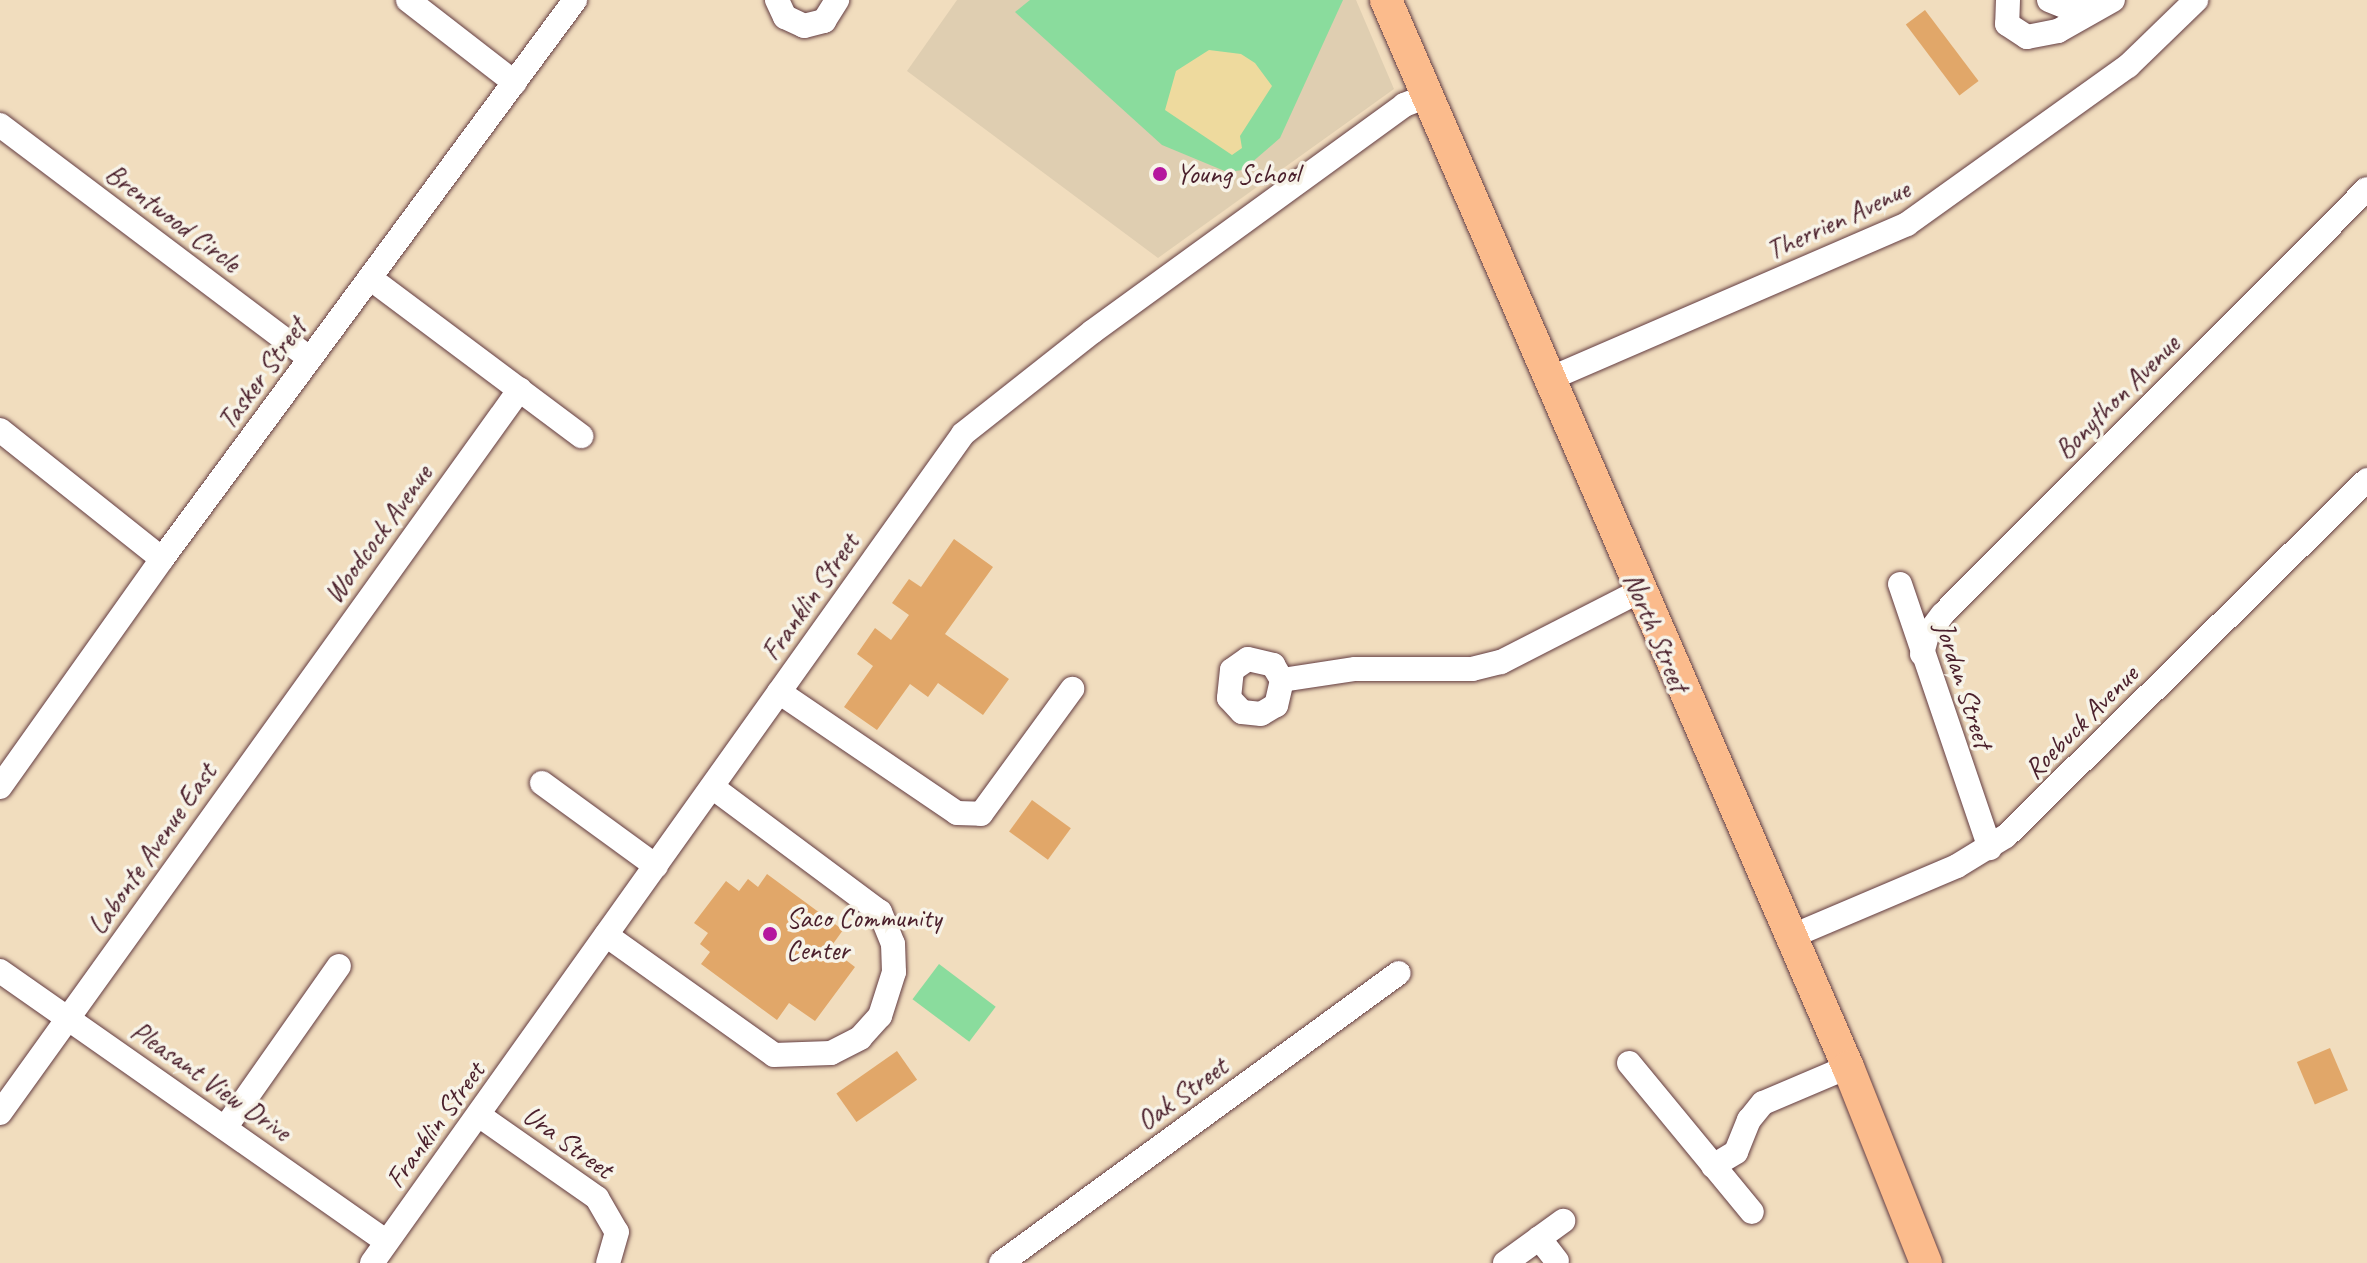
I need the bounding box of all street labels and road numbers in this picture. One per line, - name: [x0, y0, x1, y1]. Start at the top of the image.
- street label: Brentwood Circle: [99, 156, 247, 280]
- street label: Therrien Avenue: [1761, 172, 1915, 268]
- street label: Tasker Street: [210, 312, 314, 436]
- street label: Bonython Avenue: [2048, 328, 2186, 466]
- street label: Woodcock Avenue: [317, 458, 439, 610]
- street label: Franklin Street: [754, 527, 866, 667]
- street label: North Street: [1616, 567, 1696, 697]
- street label: Jordan Street: [1928, 618, 2000, 752]
- street label: Roebuck Avenue: [2017, 658, 2145, 786]
- street label: Labonte Avenue East: [81, 757, 223, 941]
- street label: Pleasant View Drive: [125, 1013, 297, 1149]
- street label: Oak Street: [1130, 1050, 1234, 1138]
- street label: Franklin Street: [378, 1055, 492, 1195]
- street label: Ura Street: [516, 1098, 620, 1186]

